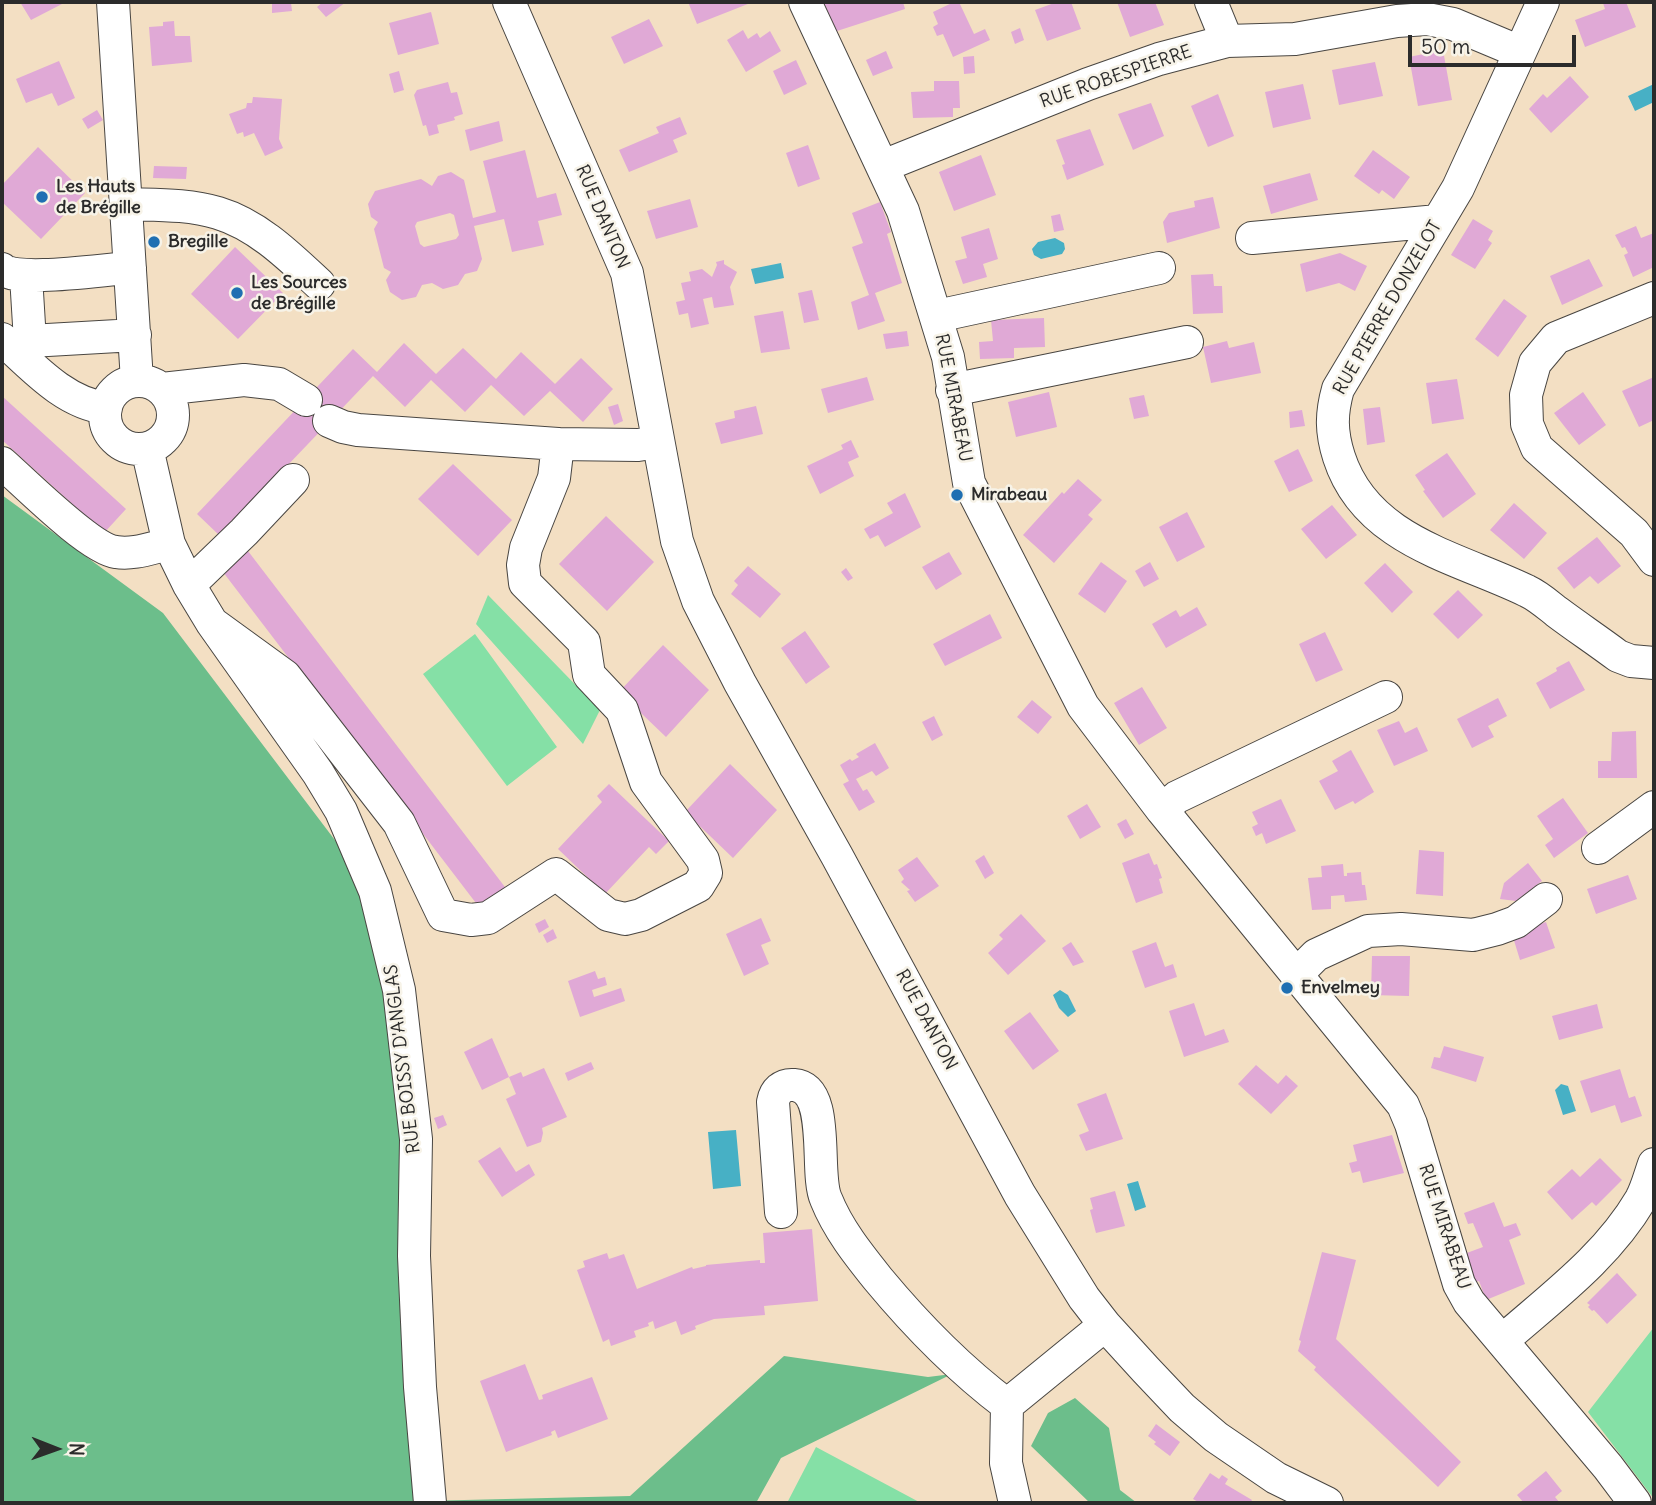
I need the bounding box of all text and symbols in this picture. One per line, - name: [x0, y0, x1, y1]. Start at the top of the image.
- scale bar: [1411, 21, 1579, 65]
- text: 50 m: [1421, 33, 1470, 60]
- street label: RUE ROBESPIERRE: [1037, 41, 1195, 113]
- street label: RUE DANTON: [570, 162, 634, 272]
- place label: Les Hauts de Brégille: [56, 176, 141, 218]
- marker: Les Hauts de Brégille: [34, 189, 50, 205]
- street label: RUE PIERRE DONZELOT: [1329, 217, 1447, 399]
- place label: Bregille: [168, 231, 228, 253]
- marker: Bregille: [146, 234, 162, 250]
- place label: Les Sources de Brégille: [251, 272, 347, 314]
- marker: Les Sources de Brégille: [229, 285, 245, 301]
- street label: RUE MIRABEAU: [930, 332, 976, 464]
- place label: Mirabeau: [971, 484, 1047, 506]
- marker: Mirabeau: [949, 487, 965, 503]
- street label: RUE BOISSY D'ANGLAS: [381, 963, 425, 1155]
- street label: RUE DANTON: [890, 966, 962, 1074]
- place label: Envelmey: [1301, 977, 1380, 999]
- marker: Envelmey: [1279, 980, 1295, 996]
- street label: RUE MIRABEAU: [1414, 1162, 1474, 1292]
- north arrow: [21, 1414, 91, 1484]
- text: N: [65, 1443, 89, 1456]

